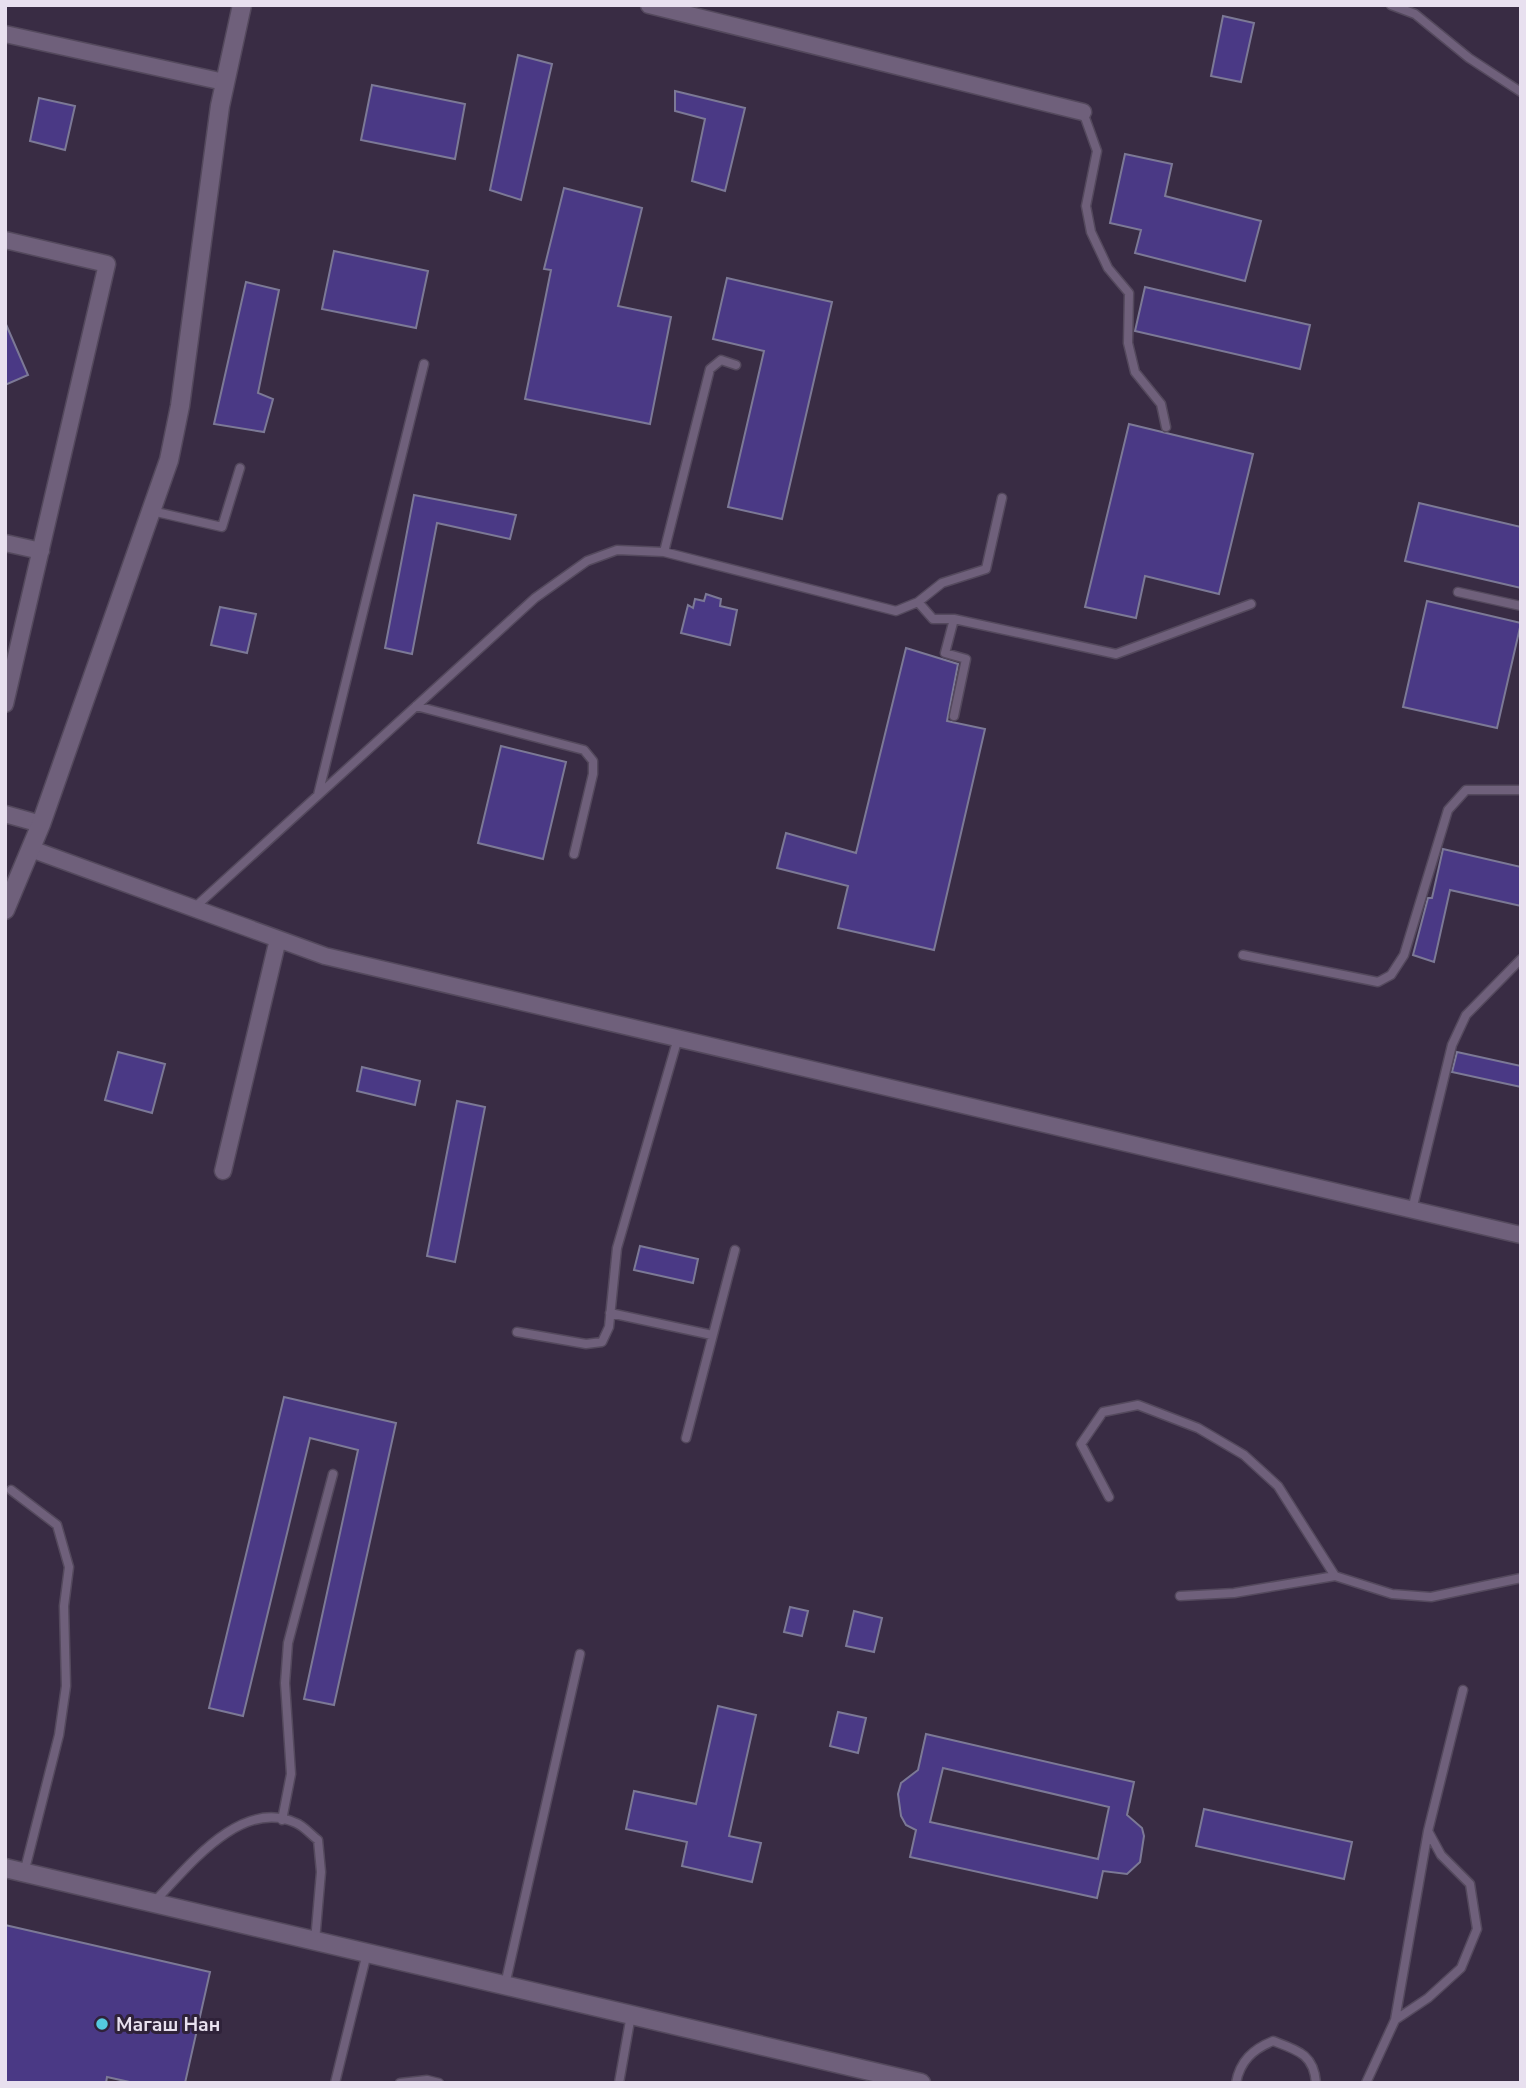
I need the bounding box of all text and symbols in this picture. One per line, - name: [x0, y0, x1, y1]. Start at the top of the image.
- place label: Магаш Нан: [116, 2012, 220, 2038]
- marker: Магаш Нан: [94, 2016, 110, 2032]

